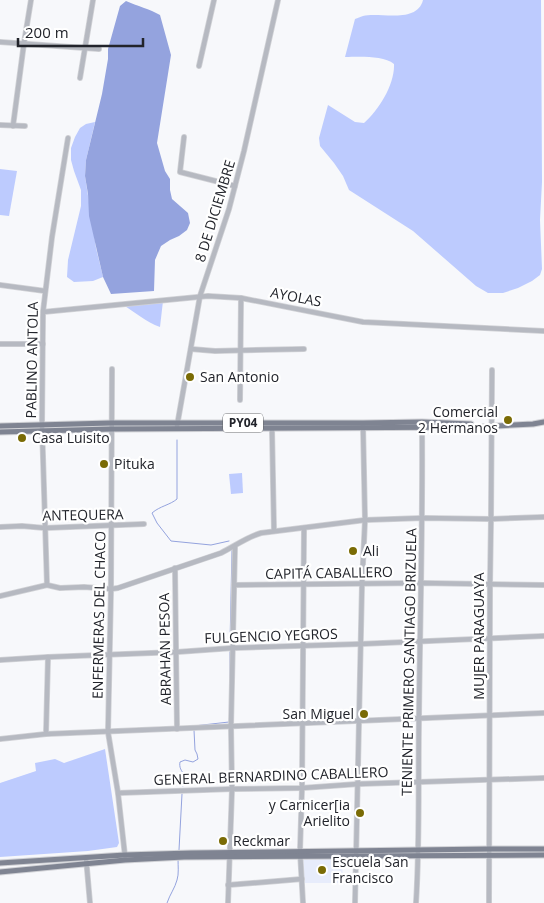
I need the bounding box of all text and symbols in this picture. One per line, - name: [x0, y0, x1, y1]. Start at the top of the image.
- scale bar: [18, 15, 142, 47]
- text: 200 m: [25, 22, 69, 42]
- street label: 8 DE DICIEMBRE: [190, 157, 239, 264]
- street label: AYOLAS: [269, 282, 323, 311]
- street label: PABLINO ANTOLA: [21, 301, 42, 419]
- place label: San Antonio: [200, 367, 279, 386]
- marker: San Antonio: [184, 371, 196, 383]
- place label: Comercial 2 Hermanos: [418, 402, 498, 437]
- road number: PY04: [223, 413, 263, 432]
- marker: Comercial 2 Hermanos: [502, 414, 514, 426]
- place label: Casa Luisito: [32, 428, 110, 447]
- marker: Casa Luisito: [16, 432, 28, 444]
- place label: Pituka: [114, 454, 155, 473]
- marker: Pituka: [98, 458, 110, 470]
- street label: ANTEQUERA: [42, 504, 124, 525]
- street label: TENIENTE PRIMERO SANTIAGO BRIZUELA: [397, 528, 420, 796]
- street label: ENFERMERAS DEL CHACO: [88, 531, 109, 699]
- place label: Ali: [363, 541, 379, 560]
- marker: Ali: [347, 545, 359, 557]
- street label: CAPITÁ CABALLERO: [265, 562, 393, 583]
- street label: MUJER PARAGUAYA: [469, 572, 488, 700]
- street label: ABRAHAN PESOA: [154, 593, 175, 705]
- street label: FULGENCIO YEGROS: [204, 624, 338, 647]
- place label: San Miguel: [283, 704, 354, 723]
- marker: San Miguel: [358, 708, 370, 720]
- street label: GENERAL BERNARDINO CABALLERO: [153, 762, 389, 789]
- place label: y Carnicer[ia Arielito: [269, 795, 350, 830]
- marker: y Carnicer[ia Arielito: [354, 807, 366, 819]
- place label: Reckmar: [233, 831, 290, 850]
- marker: Reckmar: [217, 835, 229, 847]
- place label: Escuela San Francisco: [332, 852, 409, 887]
- marker: Escuela San Francisco: [316, 864, 328, 876]

